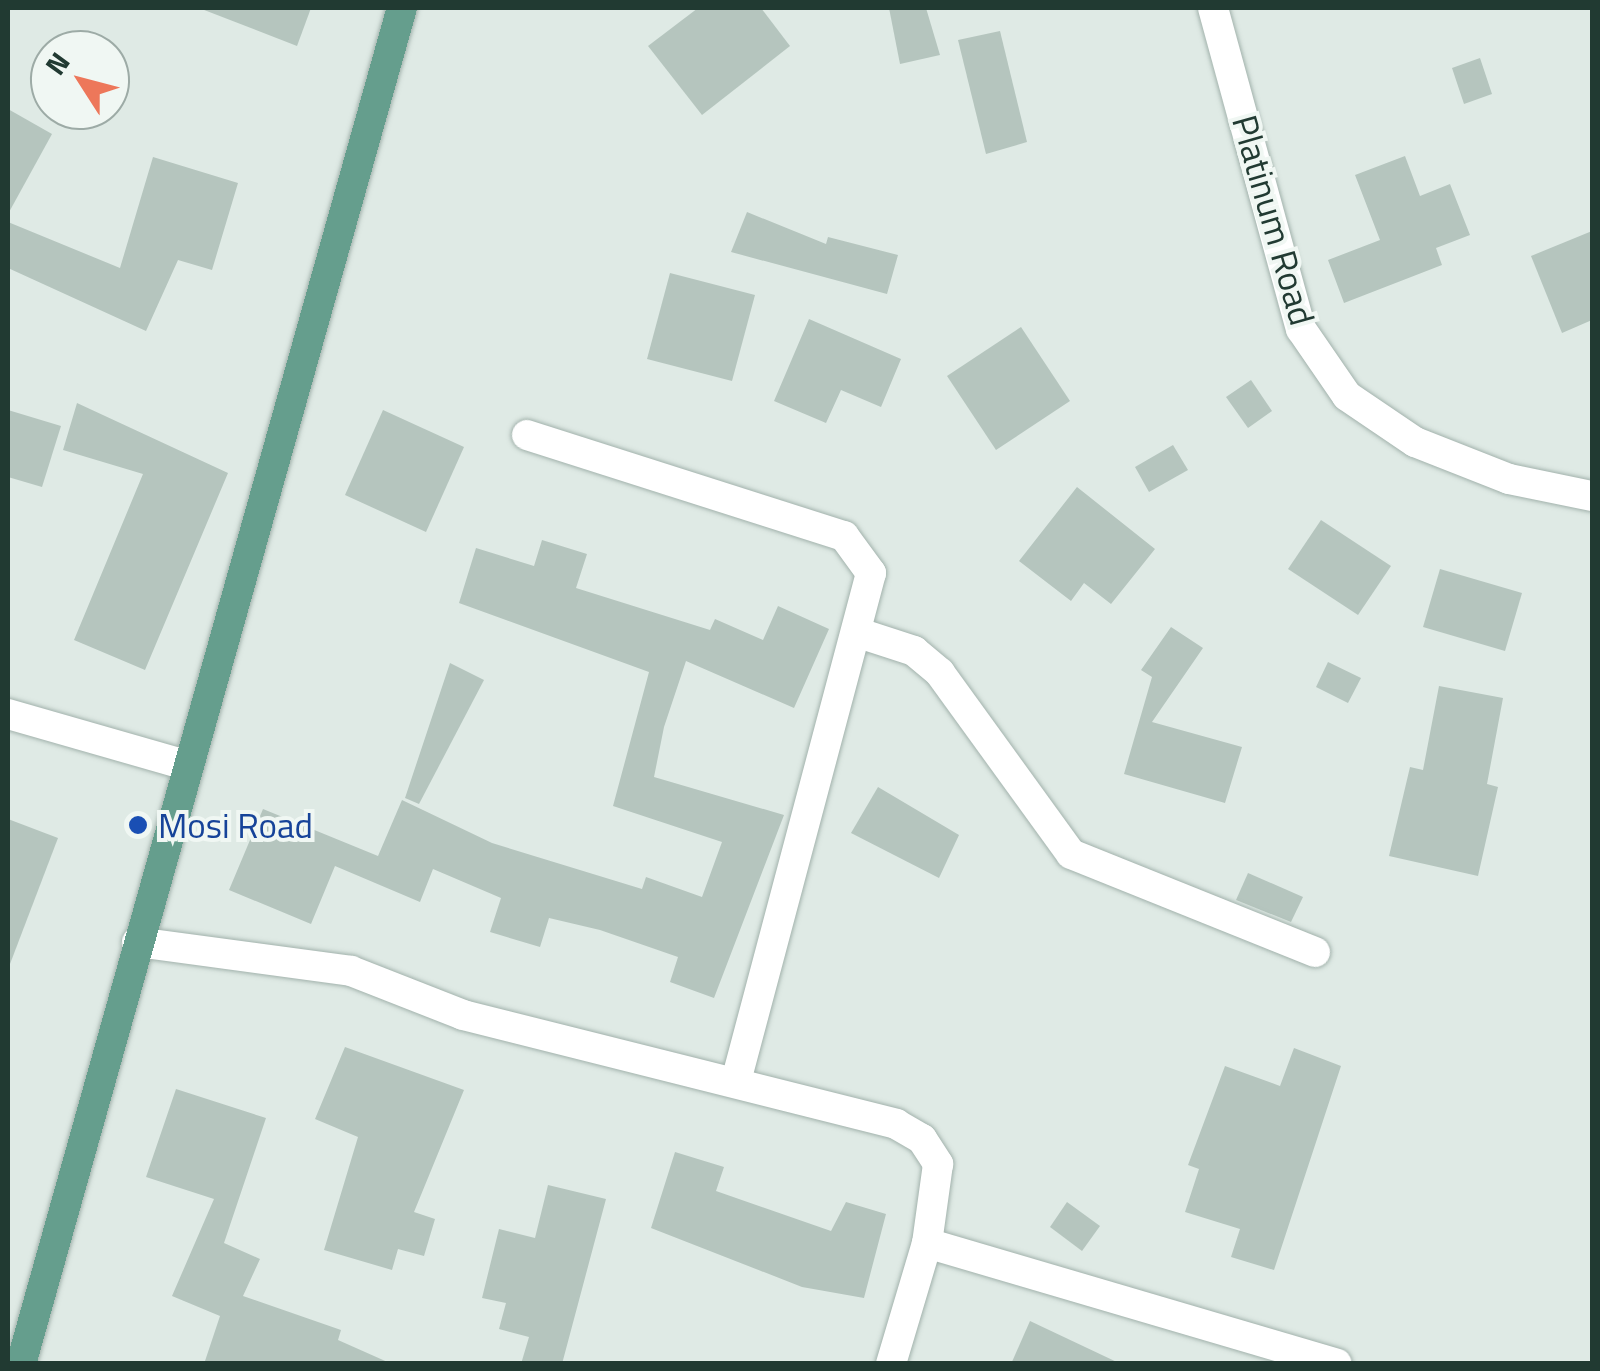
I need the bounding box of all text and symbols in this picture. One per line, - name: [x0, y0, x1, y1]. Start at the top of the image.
- north arrow: [30, 30, 130, 130]
- text: N: [34, 43, 80, 84]
- street label: Platinum Road: [1224, 110, 1324, 330]
- place label: Mosi Road: [158, 804, 313, 846]
- marker: Mosi Road: [127, 814, 149, 836]

